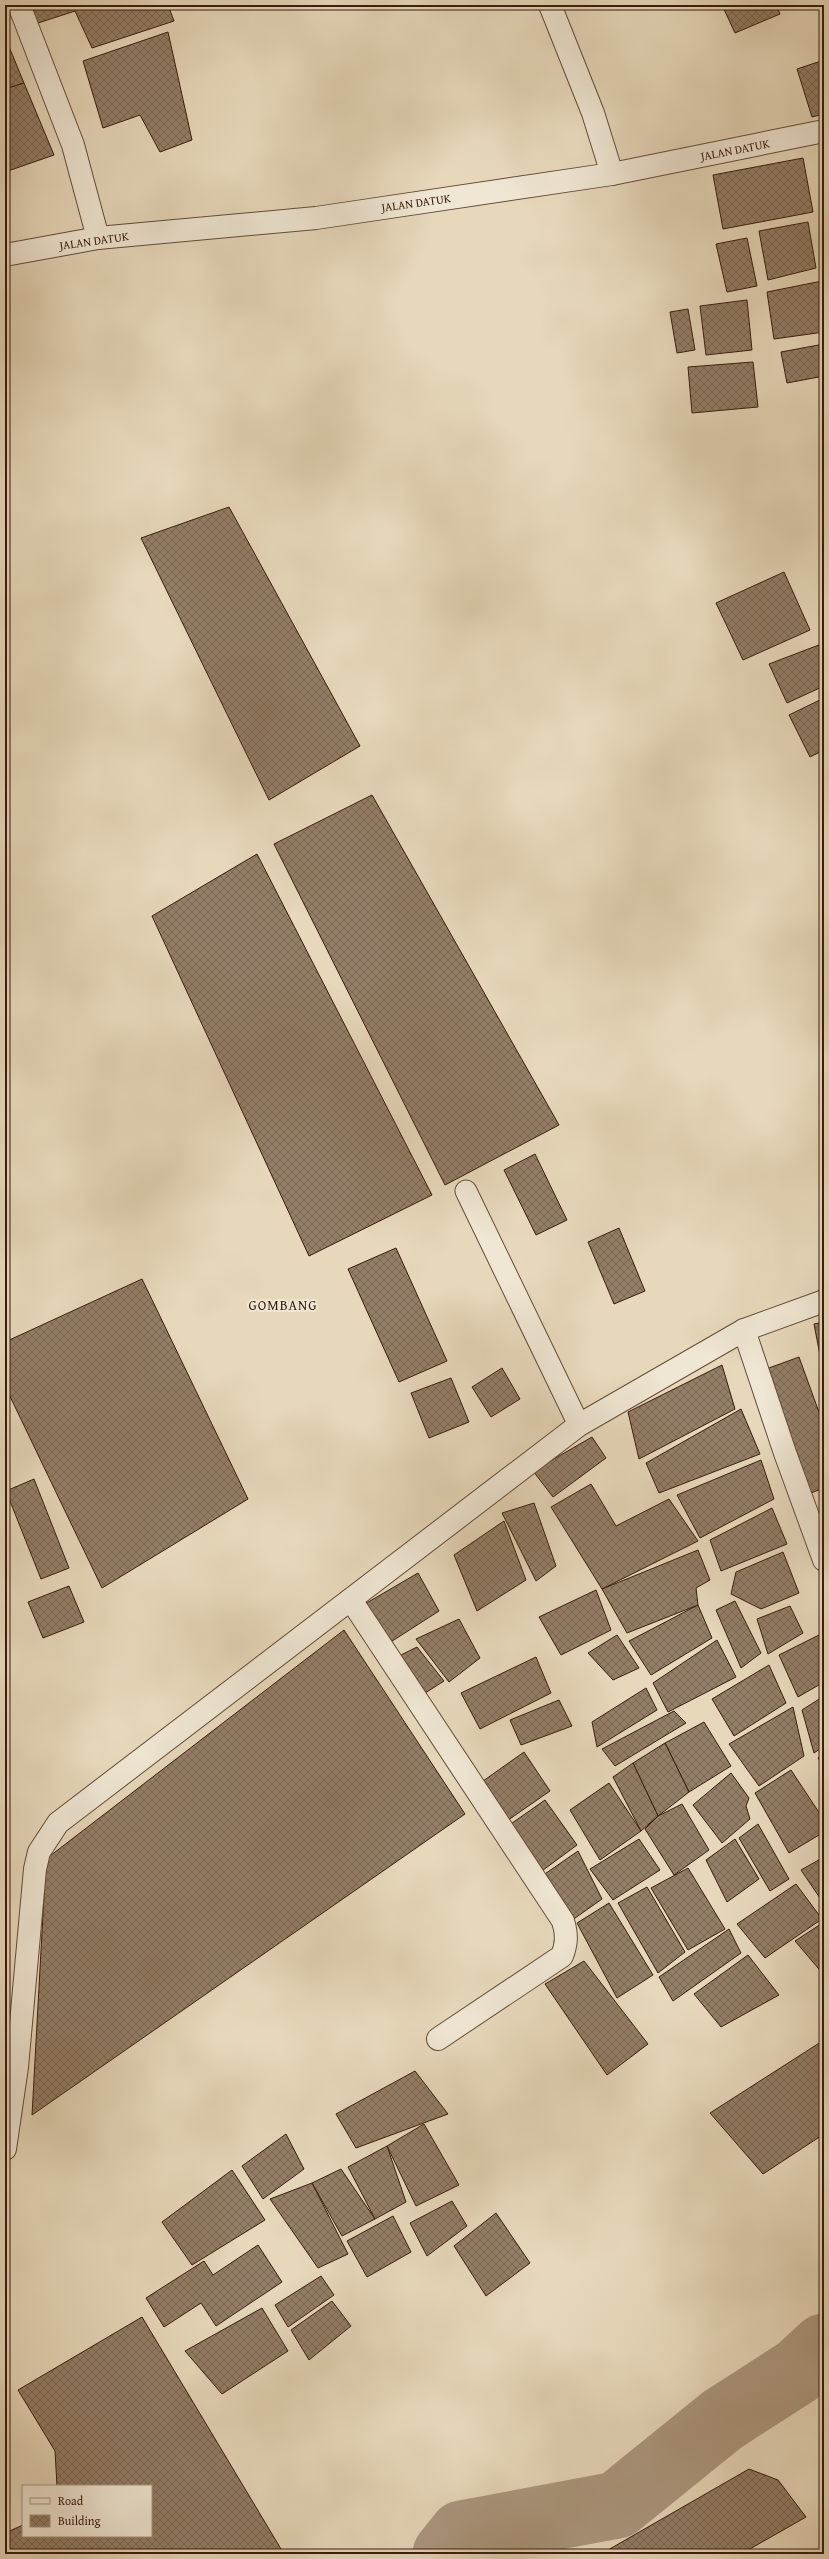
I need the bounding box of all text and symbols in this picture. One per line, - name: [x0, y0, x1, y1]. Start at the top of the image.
- street label: JALAN DATUK: [697, 134, 772, 165]
- street label: JALAN DATUK: [378, 189, 453, 216]
- street label: JALAN DATUK: [56, 227, 131, 254]
- district label: GOMBANG: [248, 1295, 318, 1315]
- legend: [22, 2485, 152, 2537]
- text: Road: [58, 2492, 84, 2509]
- text: Building: [58, 2512, 101, 2529]

